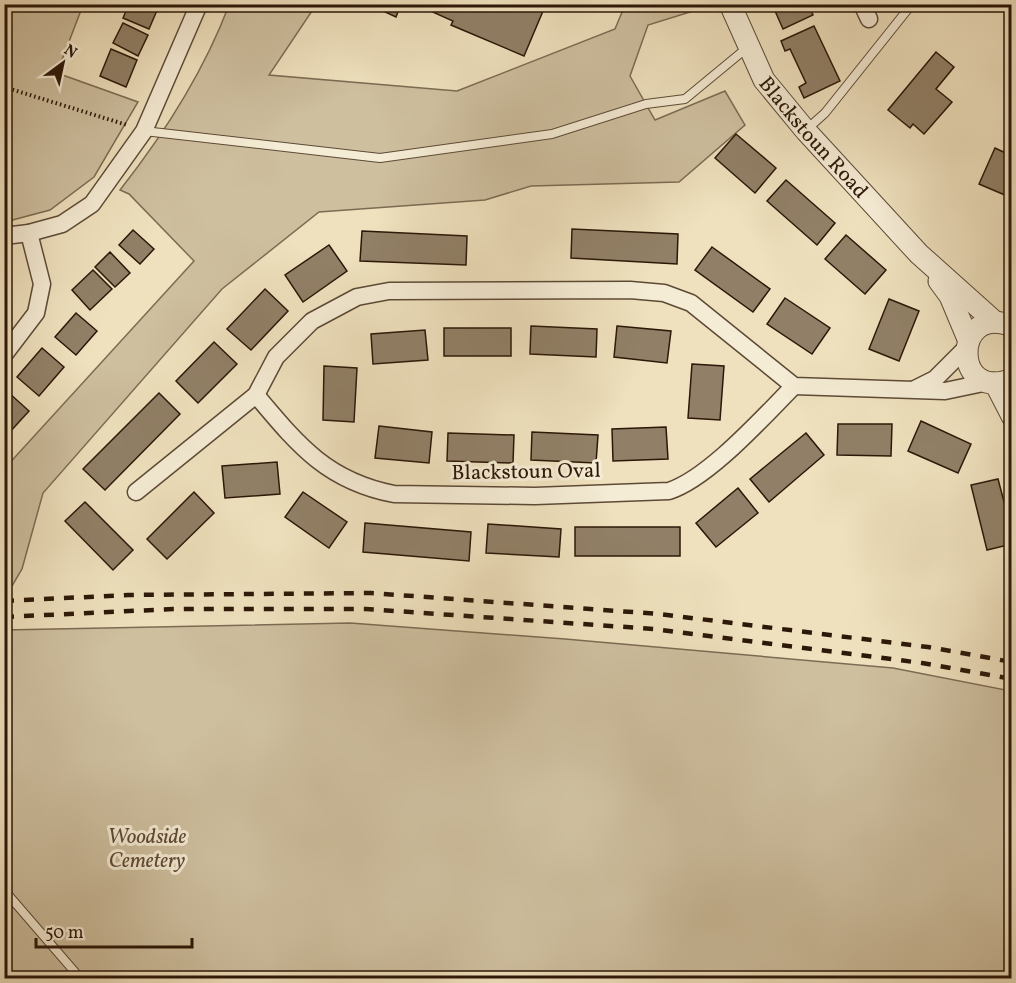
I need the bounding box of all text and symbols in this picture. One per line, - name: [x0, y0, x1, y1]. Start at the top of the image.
- north arrow: [33, 33, 93, 93]
- text: N: [59, 40, 81, 65]
- street label: Blackstoun Road: [751, 71, 874, 206]
- street label: Blackstoun Oval: [451, 457, 601, 488]
- park label: Woodside Cemetery: [108, 823, 187, 876]
- scale bar: [36, 911, 192, 949]
- text: 50 m: [45, 921, 84, 946]

